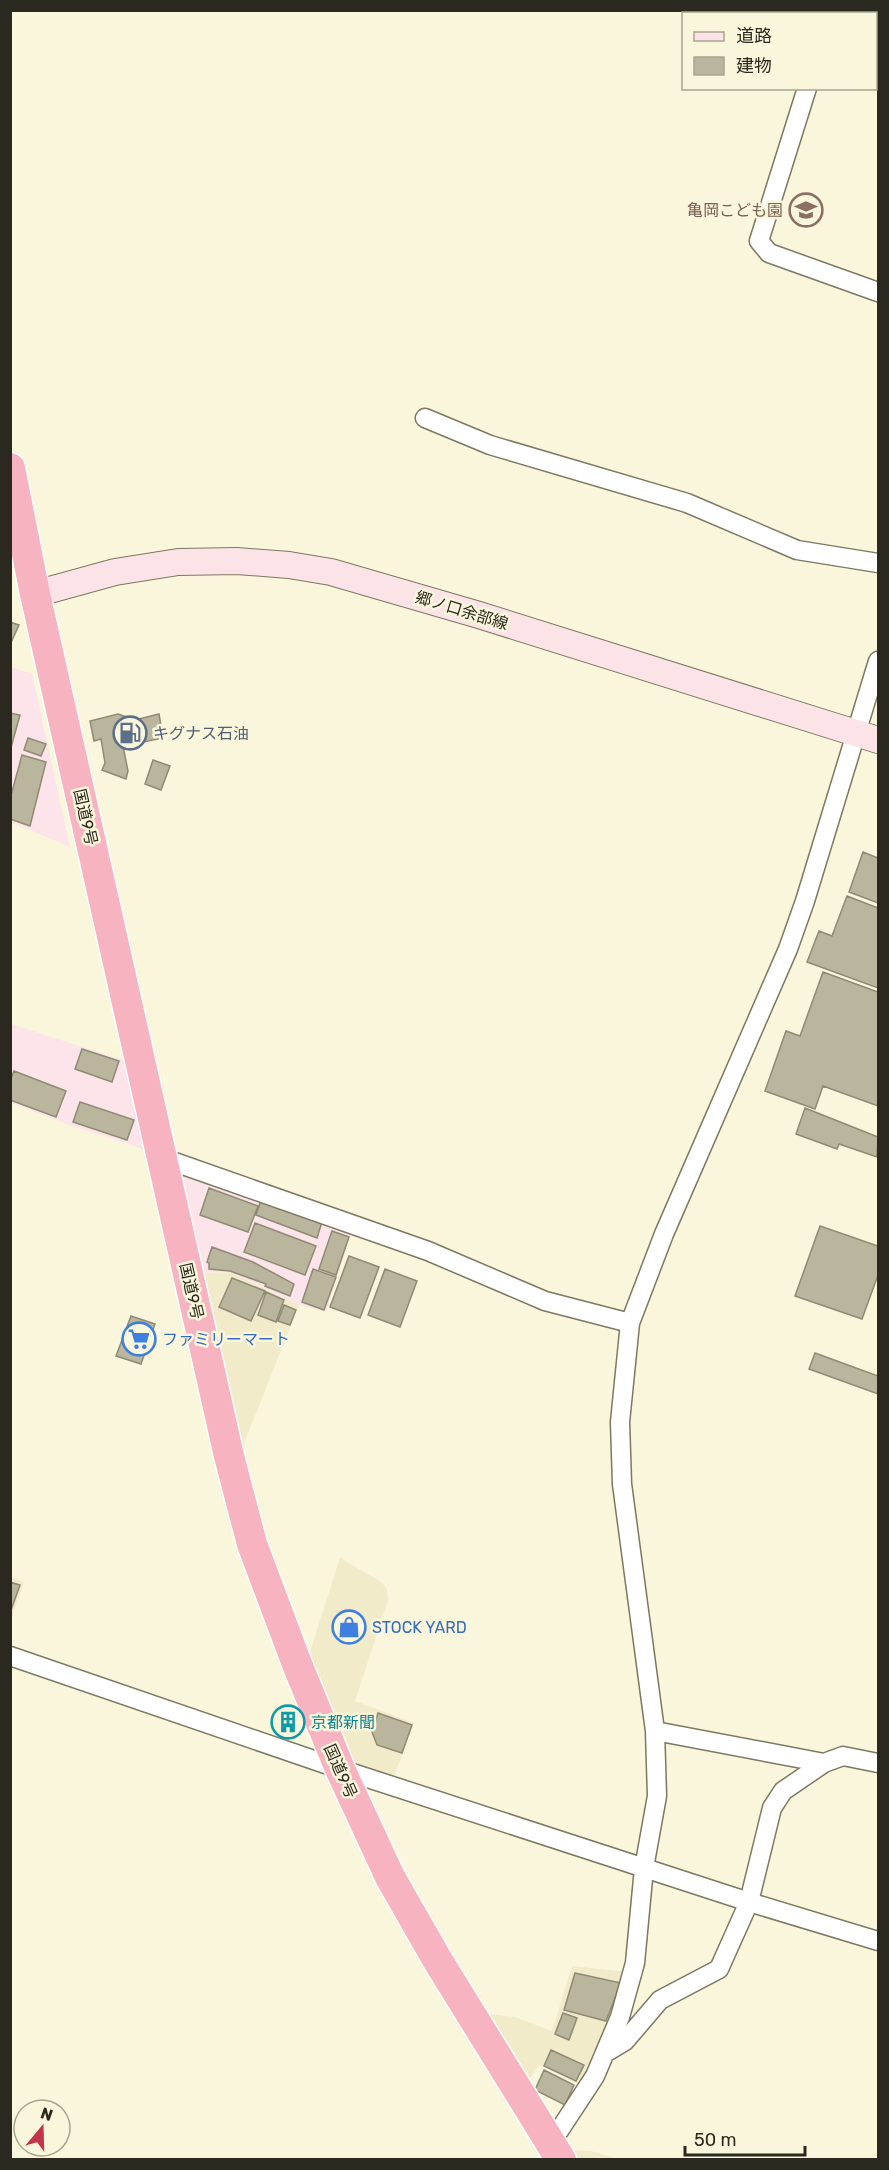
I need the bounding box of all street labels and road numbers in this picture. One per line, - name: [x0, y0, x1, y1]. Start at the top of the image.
- street label: 郷ノ口余部線: [413, 587, 511, 634]
- street label: 国道9号: [70, 787, 101, 847]
- street label: 国道9号: [176, 1261, 207, 1321]
- street label: 国道9号: [320, 1741, 361, 1801]

